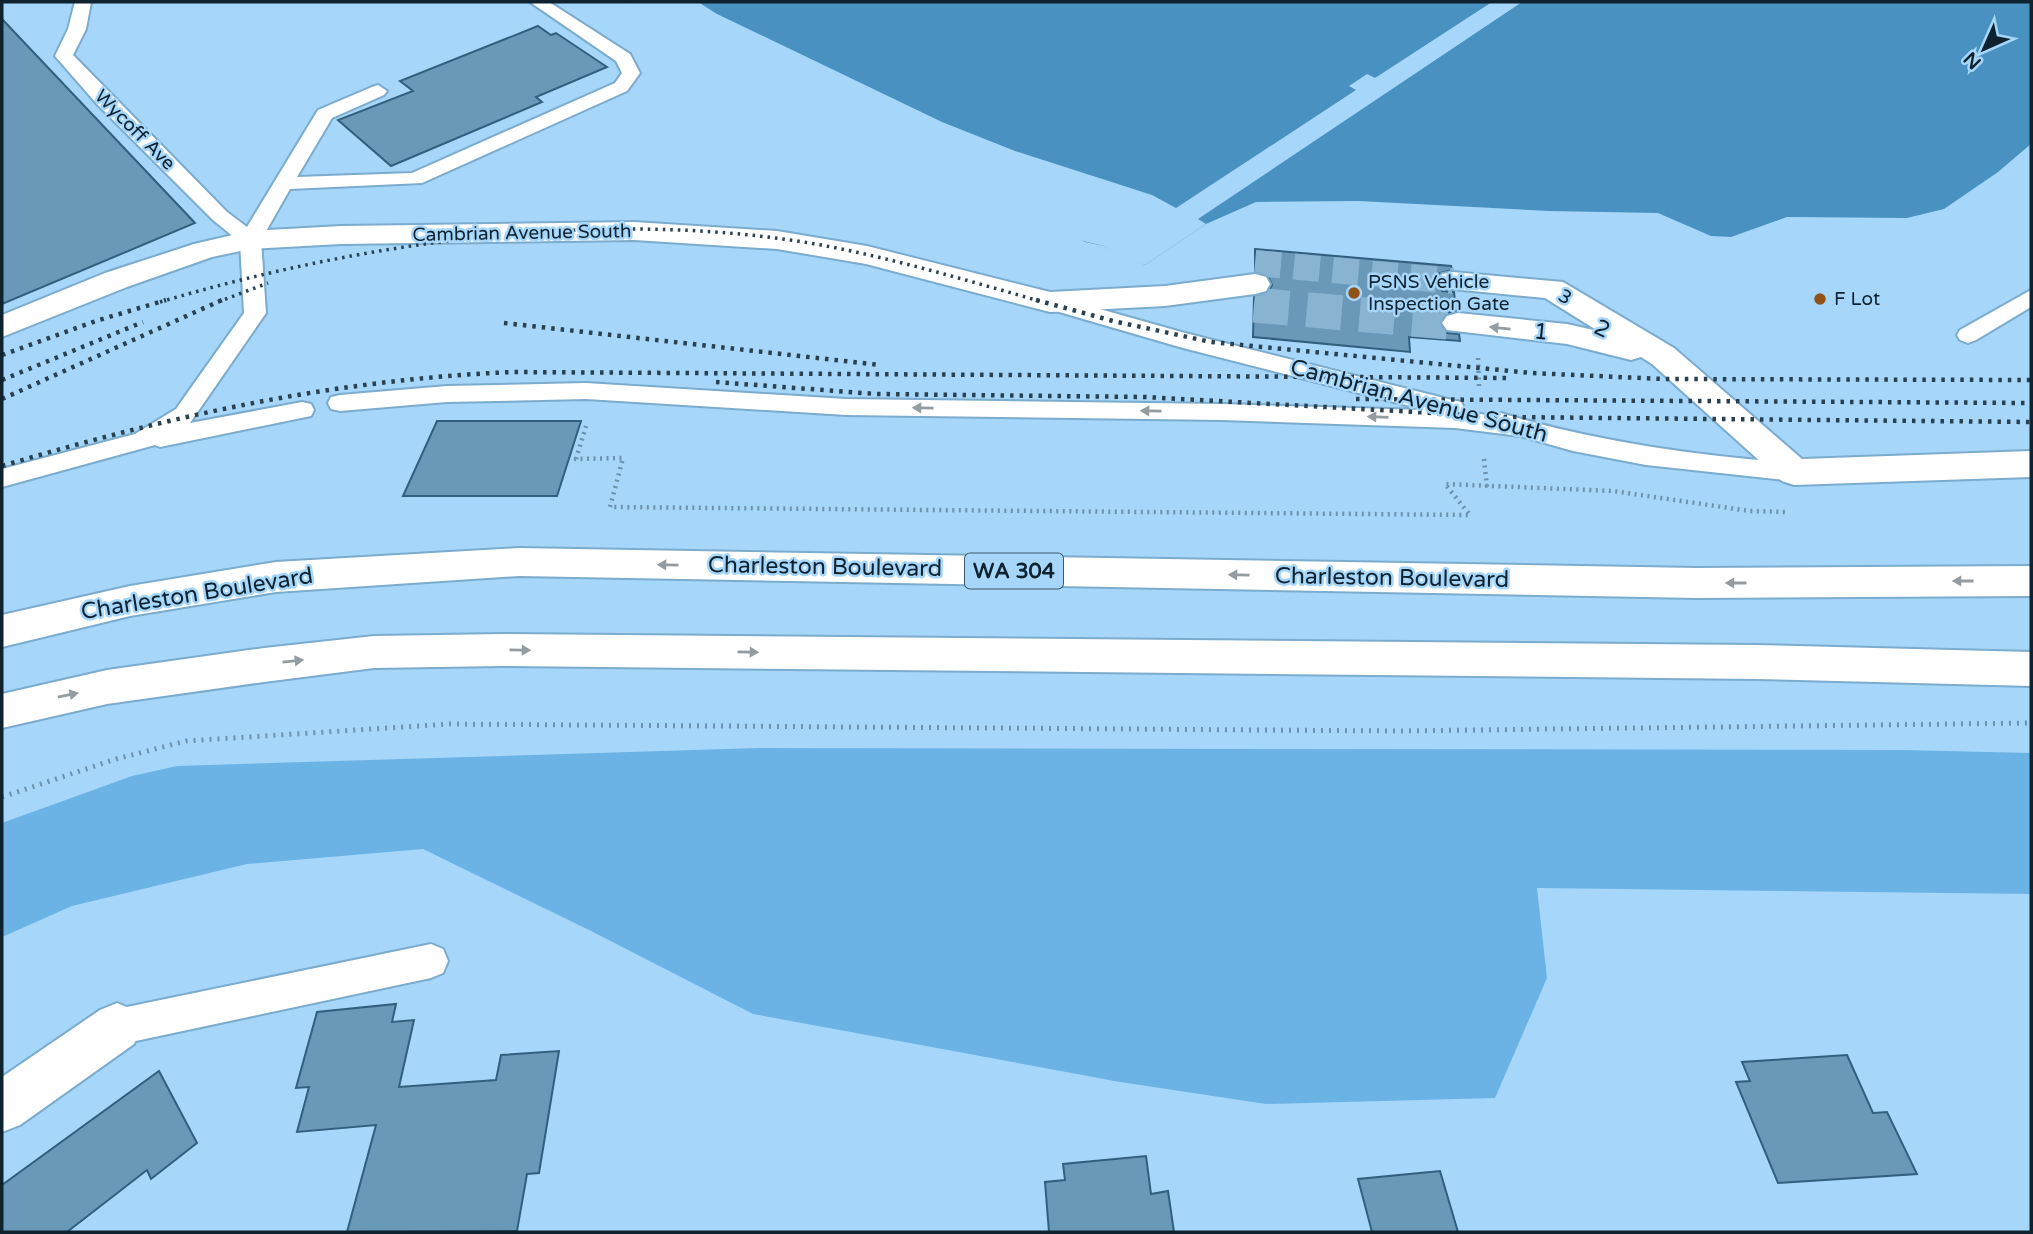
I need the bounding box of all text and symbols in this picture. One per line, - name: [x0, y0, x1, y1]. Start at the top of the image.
- north arrow: [1949, 14, 2019, 84]
- text: N: [1960, 47, 1986, 73]
- street label: Wycoff Ave: [90, 85, 180, 175]
- street label: Cambrian Avenue South: [412, 220, 632, 246]
- place label: PSNS Vehicle Inspection Gate: [1368, 271, 1510, 315]
- street label: 3: [1554, 284, 1576, 310]
- marker: PSNS Vehicle Inspection Gate: [1346, 285, 1362, 301]
- place label: F Lot: [1834, 288, 1880, 310]
- marker: F Lot: [1812, 291, 1828, 307]
- street label: 2: [1590, 313, 1614, 345]
- street label: 1: [1532, 317, 1550, 347]
- one-way arrow: [1489, 322, 1511, 333]
- street label: Cambrian Avenue South: [1287, 353, 1551, 449]
- one-way arrow: [912, 402, 934, 414]
- one-way arrow: [1140, 405, 1162, 417]
- one-way arrow: [1367, 411, 1389, 422]
- street label: Charleston Boulevard: [708, 551, 942, 583]
- road number: WA 304: [965, 554, 1063, 588]
- one-way arrow: [657, 559, 679, 570]
- street label: Charleston Boulevard: [79, 562, 315, 626]
- street label: Charleston Boulevard: [1275, 562, 1509, 594]
- one-way arrow: [1227, 569, 1249, 581]
- one-way arrow: [1952, 575, 1974, 587]
- one-way arrow: [1724, 577, 1746, 589]
- one-way arrow: [509, 644, 531, 656]
- one-way arrow: [737, 646, 759, 658]
- one-way arrow: [282, 656, 304, 667]
- one-way arrow: [57, 690, 79, 701]

